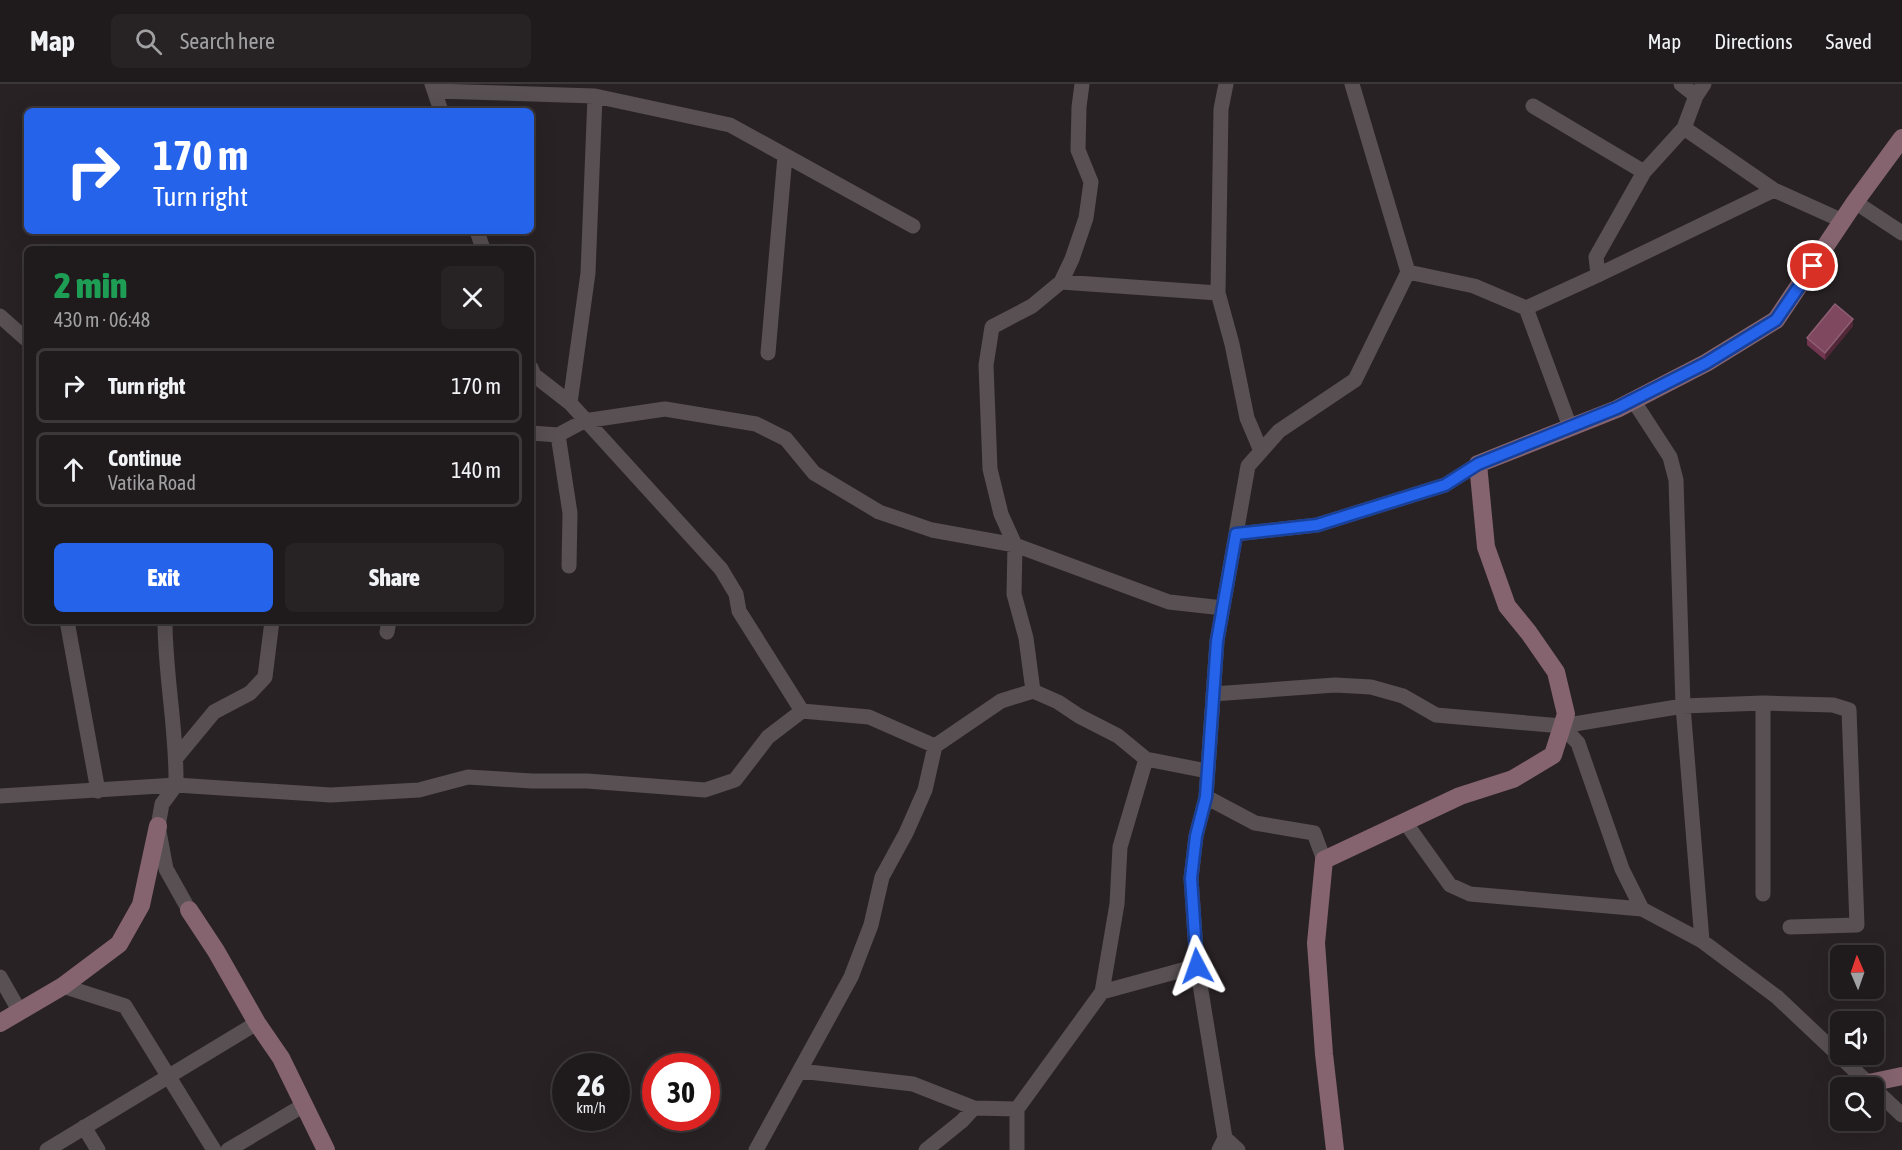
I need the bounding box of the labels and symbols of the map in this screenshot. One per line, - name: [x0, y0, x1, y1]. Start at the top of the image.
- pin: [1787, 240, 1838, 291]
- position arrow: [1165, 934, 1229, 998]
- north arrow: [1830, 945, 1884, 999]
- speed limit sign: 30: [642, 1053, 720, 1131]

